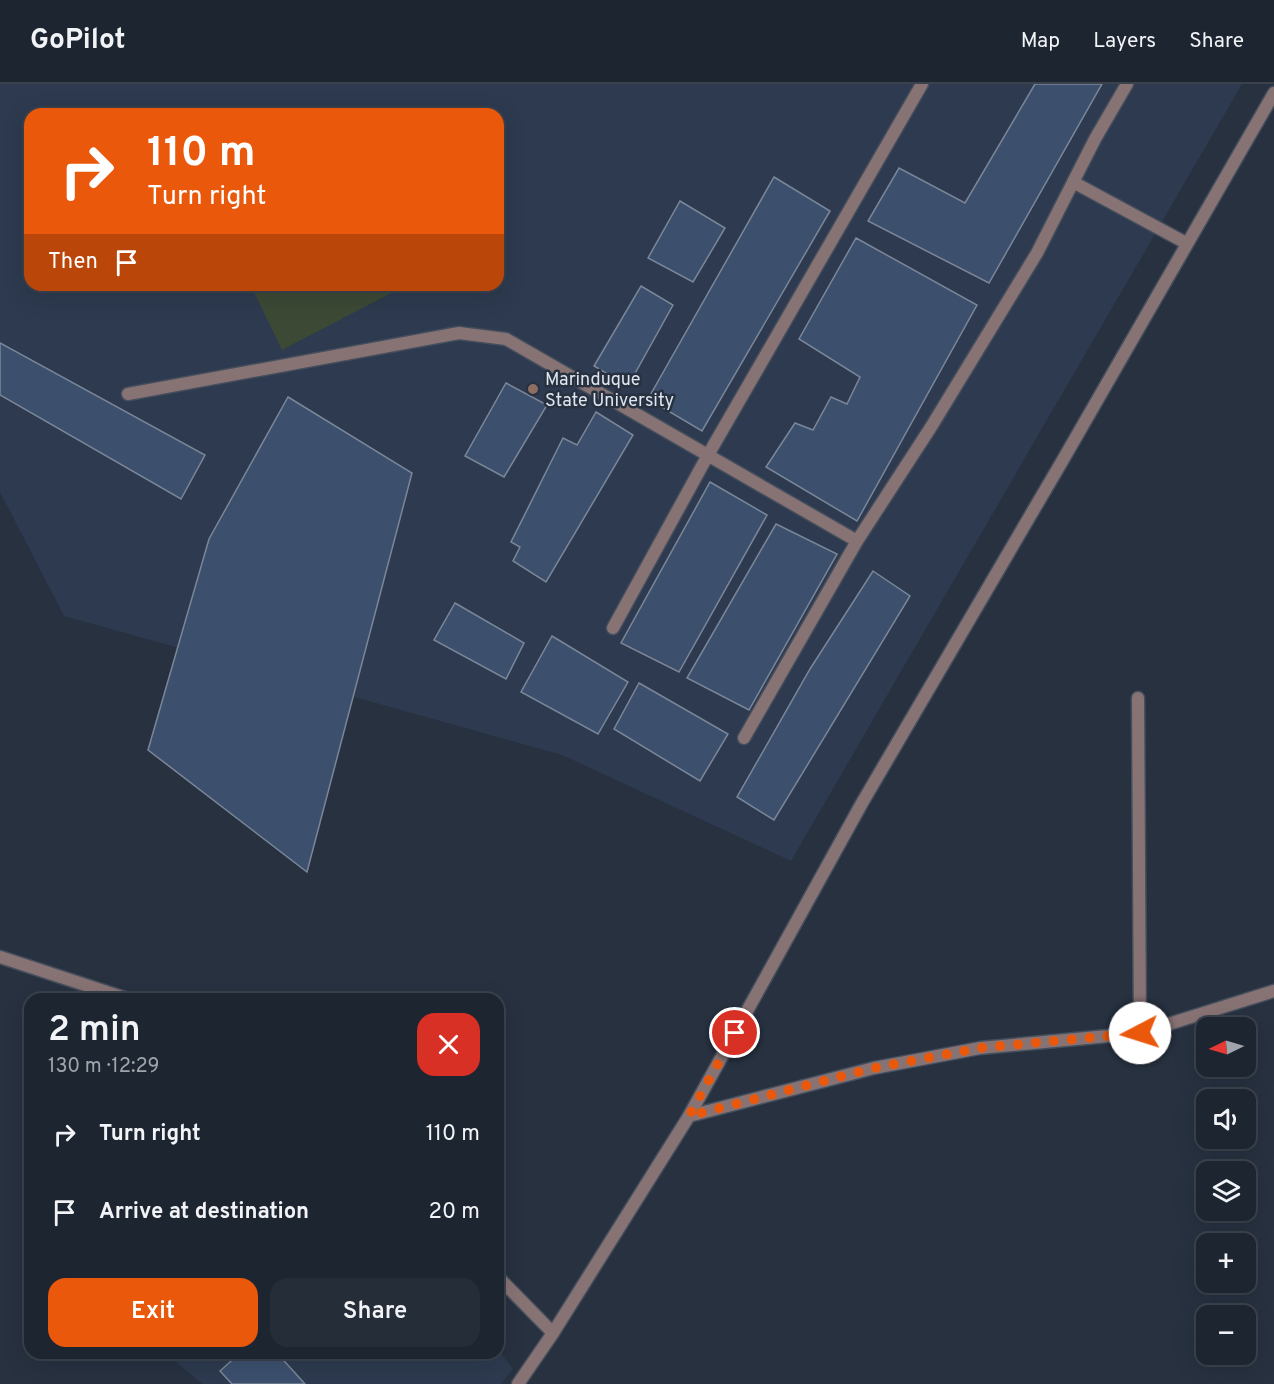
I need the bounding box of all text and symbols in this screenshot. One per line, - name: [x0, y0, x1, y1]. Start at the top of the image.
- text: GoPilot: [30, 23, 125, 59]
- text: Map: [1021, 28, 1060, 55]
- text: Layers: [1093, 28, 1156, 55]
- text: Share: [1189, 28, 1244, 55]
- text: 110 m: [147, 128, 256, 181]
- icon: right: [48, 132, 126, 210]
- text: Turn right: [147, 180, 266, 214]
- icon: arrive: [110, 246, 143, 279]
- text: Then: [48, 249, 98, 276]
- place label: Marinduque State University: [545, 369, 674, 413]
- marker: Marinduque State University: [526, 382, 540, 396]
- position arrow: [1108, 1001, 1172, 1065]
- pin: [709, 1007, 760, 1058]
- text: 2 min: [48, 1008, 141, 1054]
- button: close: [417, 1013, 480, 1076]
- icon: arrive: [718, 1016, 751, 1049]
- north arrow: [1196, 1017, 1256, 1077]
- map controls: [1196, 1017, 1256, 1365]
- text: 130 m · 12:29: [48, 1054, 160, 1080]
- button: sound: [1196, 1089, 1256, 1149]
- icon: right: [48, 1118, 81, 1151]
- text: Turn right: [99, 1121, 201, 1148]
- text: 110 m: [426, 1121, 480, 1148]
- button: layers: [1196, 1161, 1256, 1221]
- icon: arrive: [48, 1196, 81, 1229]
- text: Arrive at destination: [99, 1199, 309, 1226]
- text: 20 m: [429, 1199, 480, 1226]
- button: +: [1196, 1233, 1256, 1293]
- button: Exit: [48, 1278, 258, 1347]
- button: Share: [270, 1278, 480, 1347]
- button: −: [1196, 1305, 1256, 1365]

